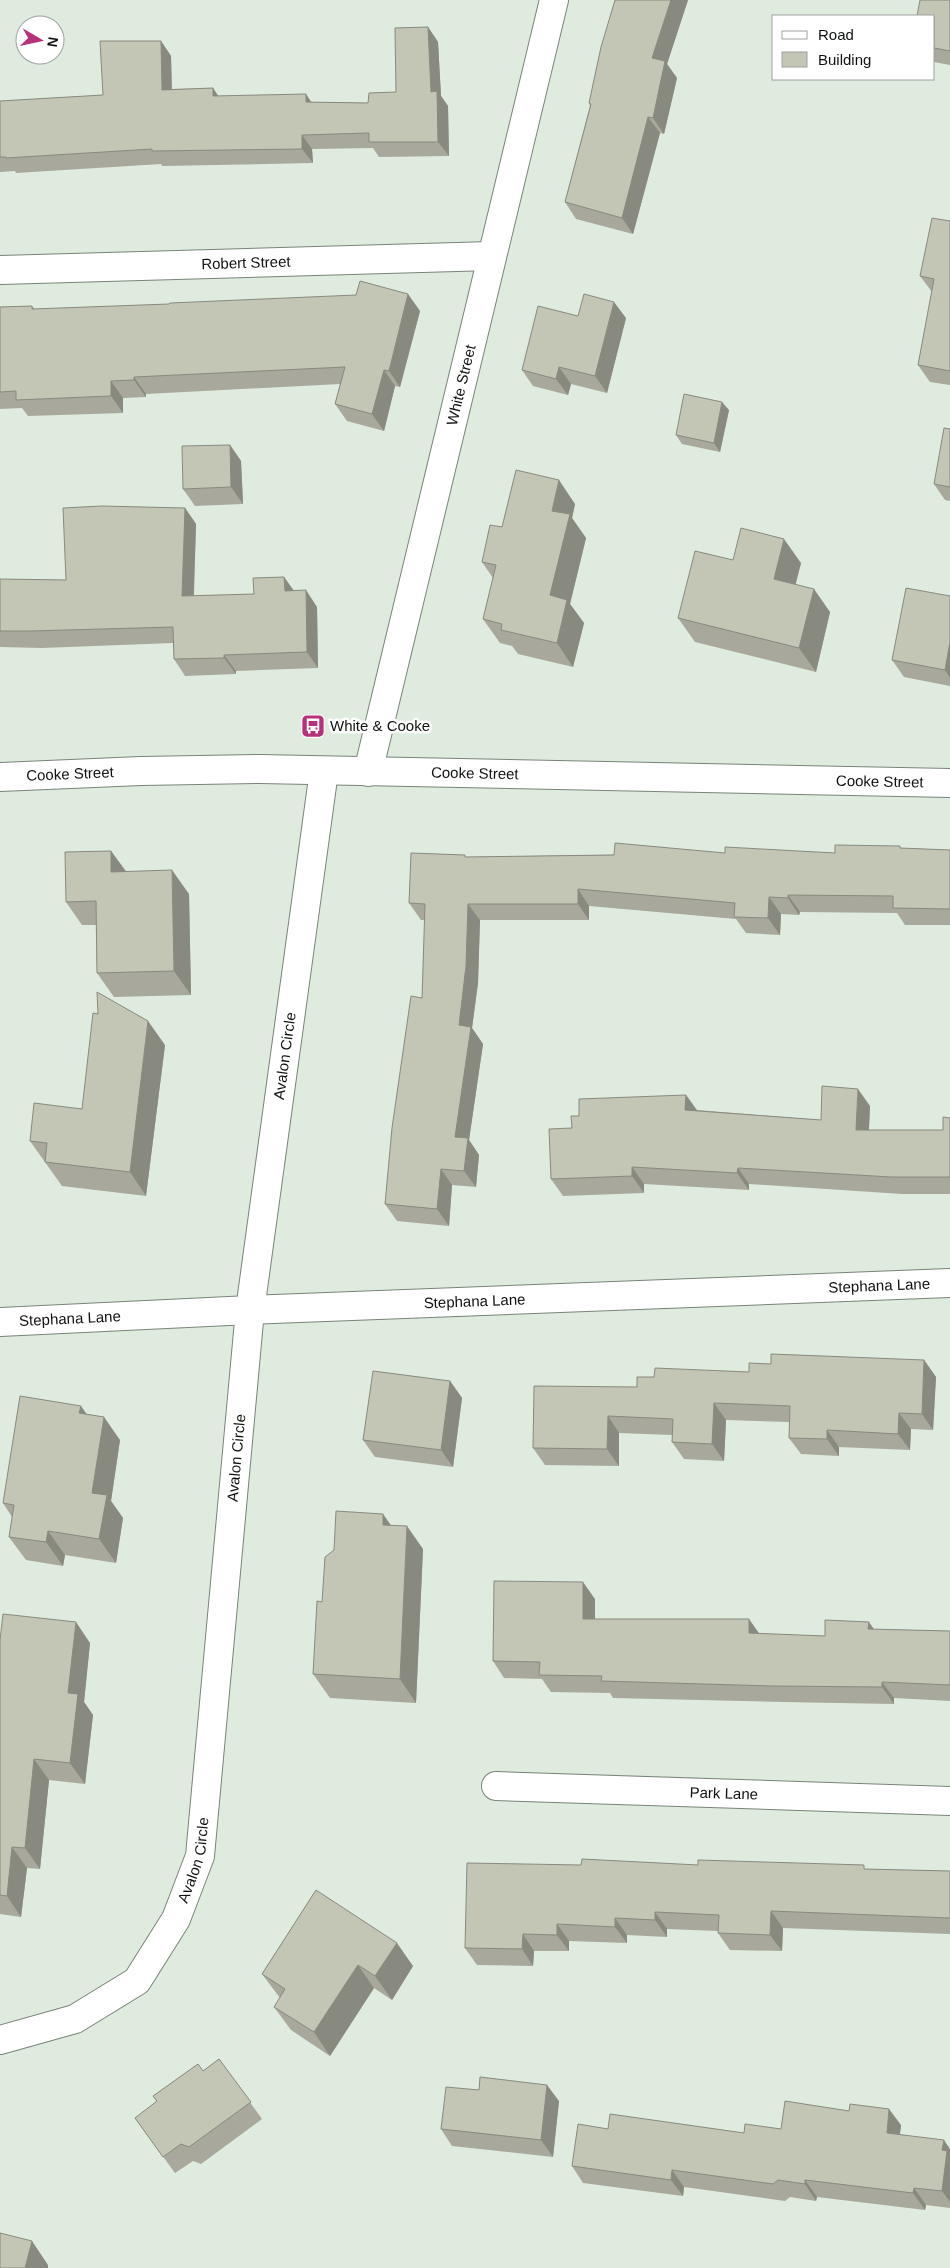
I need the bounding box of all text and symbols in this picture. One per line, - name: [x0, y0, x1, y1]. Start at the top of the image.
- north arrow: [15, 15, 65, 65]
- legend: [772, 15, 935, 80]
- text: Road: [818, 26, 854, 43]
- text: N: [44, 36, 62, 48]
- text: Building: [818, 51, 871, 68]
- street label: Robert Street: [201, 253, 292, 272]
- street label: White Street: [443, 342, 479, 427]
- bus stop icon: White & Cooke: [300, 713, 326, 739]
- place label: White & Cooke: [330, 717, 430, 734]
- street label: Cooke Street: [26, 763, 115, 784]
- street label: Cooke Street: [431, 763, 520, 782]
- street label: Cooke Street: [836, 772, 925, 790]
- street label: Avalon Circle: [270, 1011, 299, 1101]
- street label: Stephana Lane: [828, 1275, 930, 1296]
- street label: Stephana Lane: [423, 1290, 526, 1311]
- street label: Stephana Lane: [19, 1307, 121, 1329]
- street label: Avalon Circle: [223, 1413, 248, 1503]
- street label: Park Lane: [689, 1783, 758, 1803]
- street label: Avalon Circle: [174, 1817, 212, 1905]

